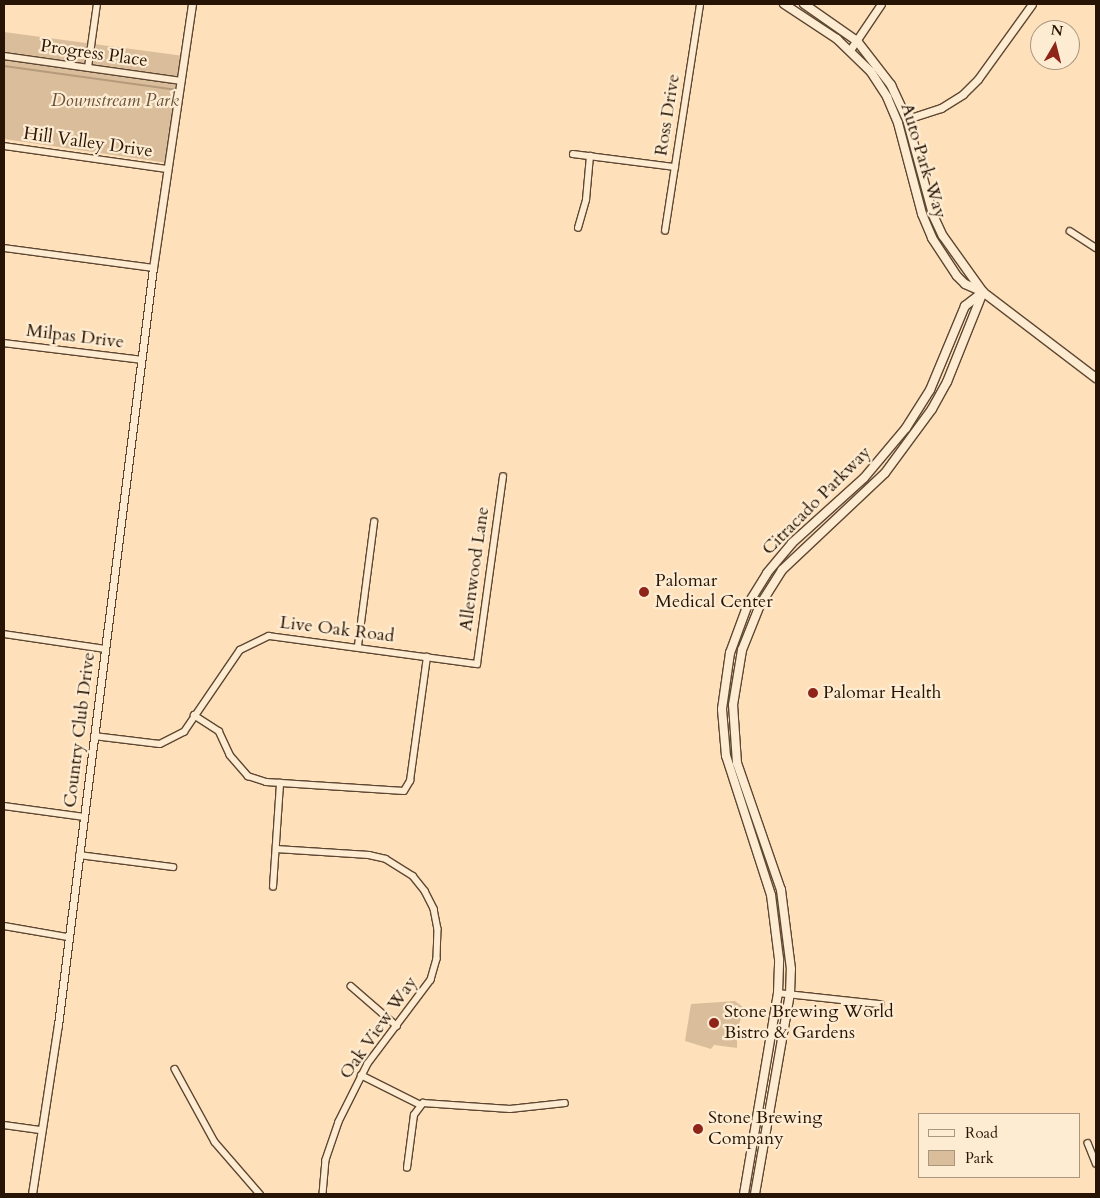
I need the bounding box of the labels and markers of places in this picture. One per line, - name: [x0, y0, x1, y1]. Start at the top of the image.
- place label: Palomar Medical Center: [655, 571, 773, 614]
- marker: Palomar Medical Center: [637, 585, 651, 599]
- place label: Palomar Health: [823, 682, 941, 704]
- marker: Palomar Health: [807, 687, 819, 699]
- place label: Stone Brewing World Bistro & Gardens: [724, 1002, 894, 1044]
- marker: Stone Brewing World Bistro & Gardens: [708, 1017, 720, 1029]
- place label: Stone Brewing Company: [708, 1108, 822, 1150]
- marker: Stone Brewing Company: [692, 1123, 704, 1135]

